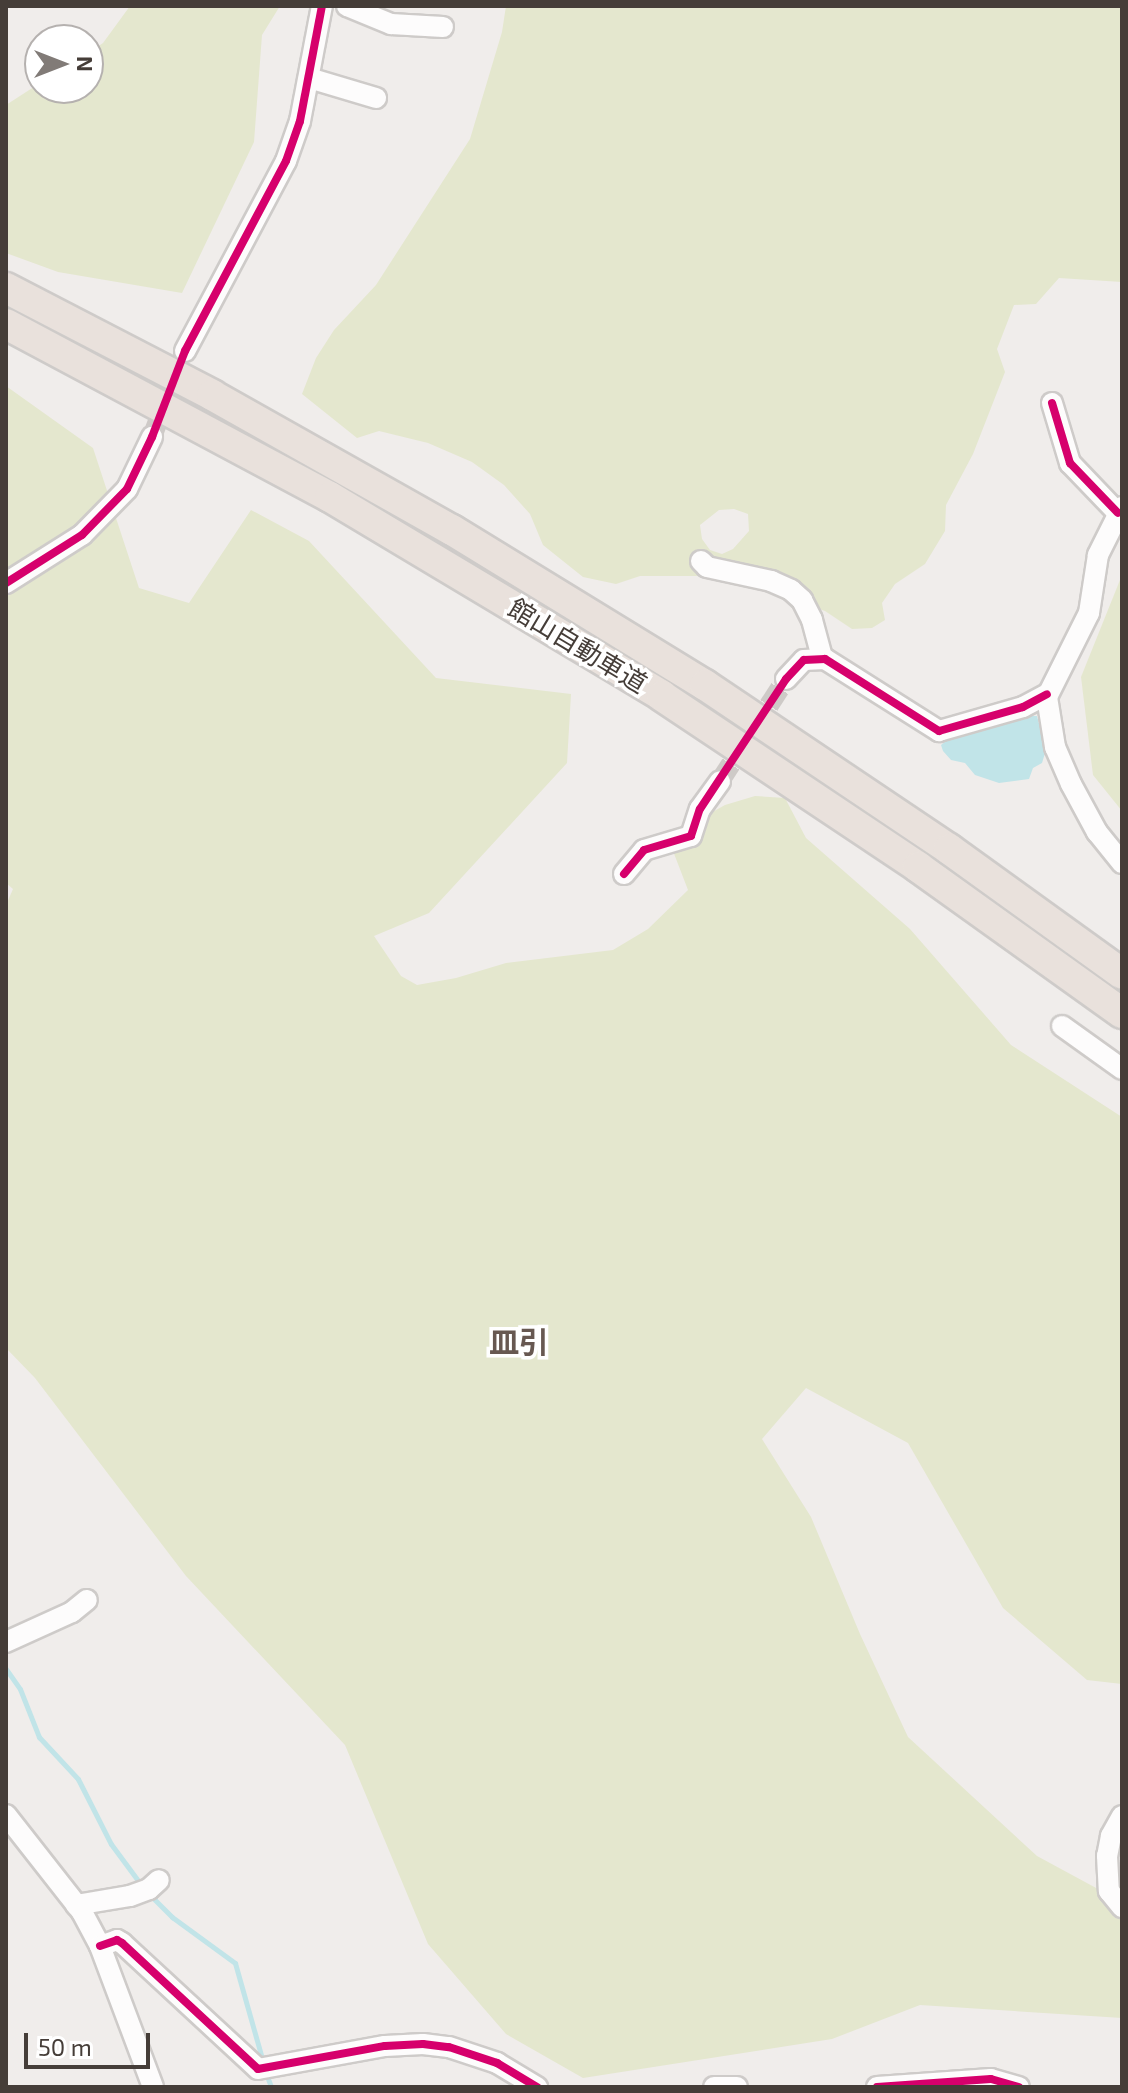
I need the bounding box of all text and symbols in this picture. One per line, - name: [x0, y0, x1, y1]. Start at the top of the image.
- north arrow: [24, 24, 104, 104]
- text: N: [73, 56, 99, 72]
- street label: 館山自動車道: [503, 591, 653, 699]
- district label: 皿引: [489, 1323, 549, 1359]
- scale bar: [28, 2017, 154, 2067]
- text: 50 m: [38, 2032, 92, 2061]

